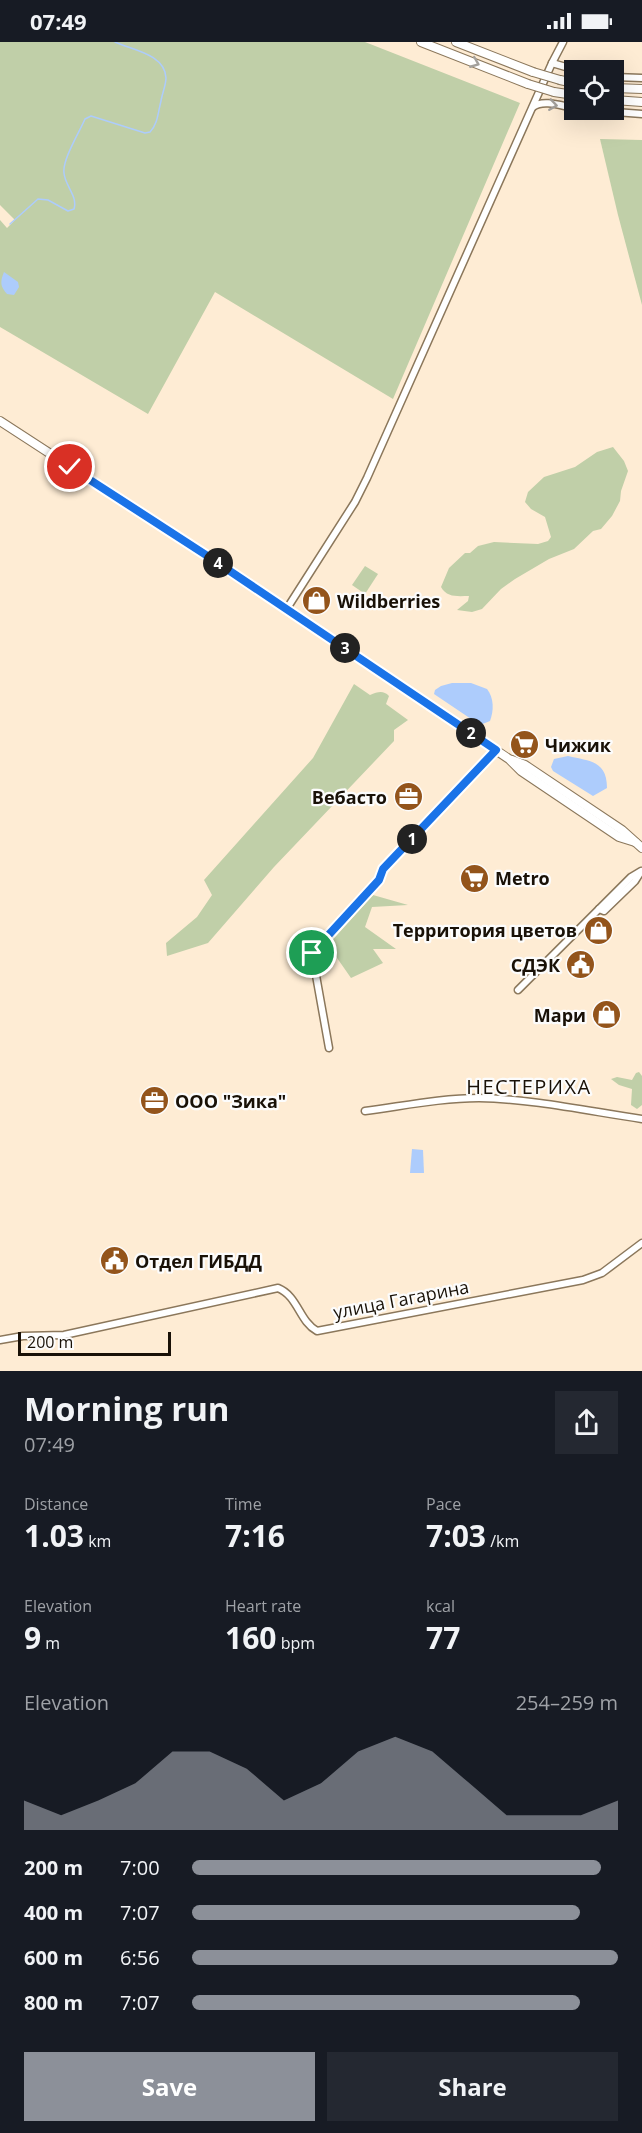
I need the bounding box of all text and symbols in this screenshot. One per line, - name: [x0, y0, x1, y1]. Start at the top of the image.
- text: 07:49: [30, 6, 87, 36]
- one-way arrow: [468, 56, 479, 68]
- map controls: [564, 60, 624, 120]
- button: locate: [564, 60, 624, 120]
- one-way arrow: [548, 98, 557, 110]
- pin: [44, 441, 95, 492]
- icon: check: [53, 450, 86, 483]
- pin: 4: [203, 548, 233, 578]
- text: 4: [213, 552, 223, 574]
- shop icon: Wildberries: [300, 585, 332, 617]
- place label: Wildberries: [337, 589, 440, 613]
- pin: 3: [330, 633, 360, 663]
- text: 3: [340, 637, 350, 659]
- pin: 2: [456, 718, 486, 748]
- text: 2: [466, 722, 476, 744]
- supermarket icon: Чижик: [508, 729, 540, 761]
- place label: Чижик: [545, 733, 612, 757]
- office icon: Вебасто: [392, 781, 424, 813]
- place label: Вебасто: [312, 785, 387, 809]
- pin: 1: [397, 824, 427, 854]
- text: 1: [407, 828, 417, 850]
- supermarket icon: Metro: [458, 862, 490, 894]
- place label: Metro: [495, 866, 550, 890]
- shop icon: Территория цветов: [582, 914, 614, 946]
- place label: Территория цветов: [393, 918, 577, 942]
- pin: [286, 927, 337, 978]
- icon: arrive: [295, 936, 328, 969]
- public building icon: СДЭК: [565, 949, 597, 981]
- place label: СДЭК: [511, 953, 561, 977]
- shop icon: Мари: [591, 999, 623, 1031]
- place label: Мари: [534, 1003, 586, 1027]
- district label: НЕСТЕРИХА: [466, 1073, 592, 1100]
- office icon: ООО "Зика": [138, 1085, 170, 1117]
- place label: ООО "Зика": [175, 1089, 286, 1113]
- public building icon: Отдел ГИБДД: [98, 1245, 130, 1277]
- place label: Отдел ГИБДД: [135, 1249, 262, 1273]
- street label: улица Гагарина: [331, 1274, 471, 1324]
- scale bar: [18, 1329, 171, 1356]
- text: 200 m: [27, 1331, 73, 1353]
- text: Morning run: [24, 1386, 230, 1431]
- button: share: [555, 1391, 618, 1454]
- text: 07:49: [24, 1431, 75, 1458]
- text: Distance: [24, 1493, 88, 1515]
- text: Time: [225, 1493, 262, 1515]
- text: Pace: [426, 1493, 461, 1515]
- text: 1.03: [24, 1515, 84, 1556]
- text: 7:16: [225, 1515, 285, 1556]
- text: 7:03: [426, 1515, 486, 1556]
- text: km: [84, 1530, 111, 1552]
- text: /km: [486, 1530, 519, 1552]
- text: Elevation: [24, 1595, 92, 1617]
- text: Heart rate: [225, 1595, 301, 1617]
- text: kcal: [426, 1595, 455, 1617]
- text: 9: [24, 1617, 41, 1658]
- text: 160: [225, 1617, 276, 1658]
- text: 77: [426, 1617, 460, 1658]
- text: m: [41, 1632, 60, 1654]
- text: bpm: [276, 1632, 315, 1654]
- text: Elevation: [24, 1689, 109, 1716]
- text: 254–259 m: [516, 1689, 618, 1716]
- text: 200 m: [24, 1854, 83, 1881]
- text: 7:00: [120, 1854, 160, 1881]
- text: 400 m: [24, 1899, 83, 1926]
- text: 7:07: [120, 1899, 160, 1926]
- text: 600 m: [24, 1944, 83, 1971]
- text: 6:56: [120, 1944, 160, 1971]
- text: 800 m: [24, 1989, 83, 2016]
- text: 7:07: [120, 1989, 160, 2016]
- button: Save: [24, 2052, 315, 2121]
- button: Share: [327, 2052, 618, 2121]

